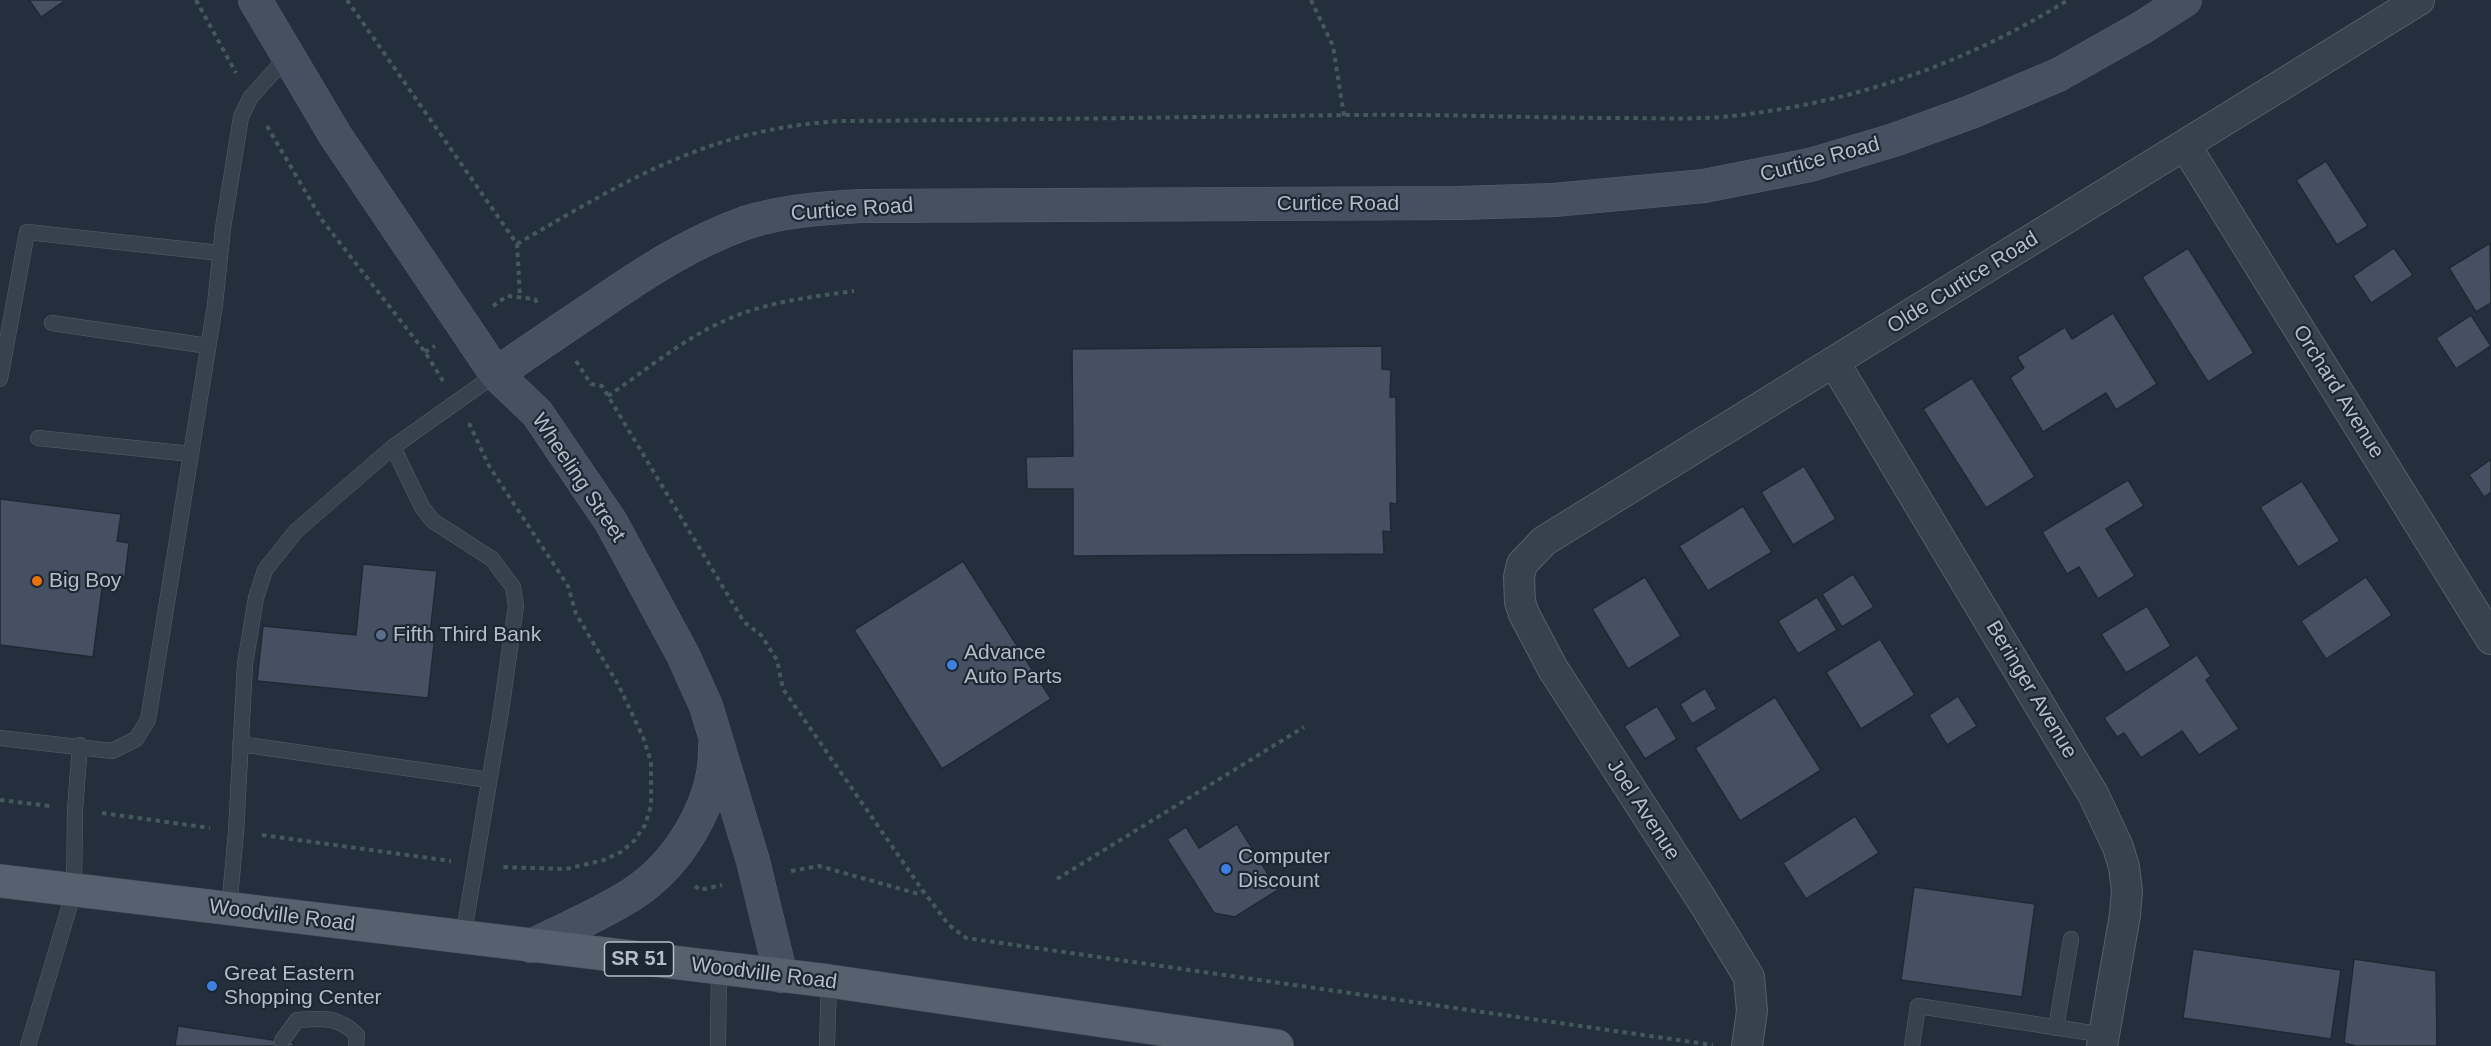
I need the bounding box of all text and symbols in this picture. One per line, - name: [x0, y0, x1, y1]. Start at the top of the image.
- street label: Curtice Road: [1758, 132, 1882, 188]
- street label: Curtice Road: [1277, 191, 1399, 217]
- street label: Curtice Road: [790, 193, 914, 227]
- street label: Olde Curtice Road: [1883, 227, 2043, 339]
- street label: Orchard Avenue: [2287, 321, 2389, 463]
- street label: Wheeling Street: [526, 409, 630, 547]
- place label: Big Boy: [49, 568, 121, 594]
- marker: Big Boy: [30, 574, 44, 588]
- street label: Beringer Avenue: [1980, 617, 2082, 763]
- place label: Fifth Third Bank: [393, 622, 541, 648]
- marker: Fifth Third Bank: [374, 628, 388, 642]
- place label: Advance Auto Parts: [964, 640, 1062, 690]
- marker: Advance Auto Parts: [945, 658, 959, 672]
- street label: Joel Avenue: [1601, 755, 1685, 865]
- place label: Computer Discount: [1238, 844, 1330, 894]
- marker: Computer Discount: [1219, 862, 1233, 876]
- street label: Woodville Road: [208, 895, 356, 937]
- road number: SR 51: [604, 942, 674, 976]
- street label: Woodville Road: [690, 953, 838, 995]
- place label: Great Eastern Shopping Center: [224, 961, 382, 1011]
- marker: Great Eastern Shopping Center: [205, 979, 219, 993]

